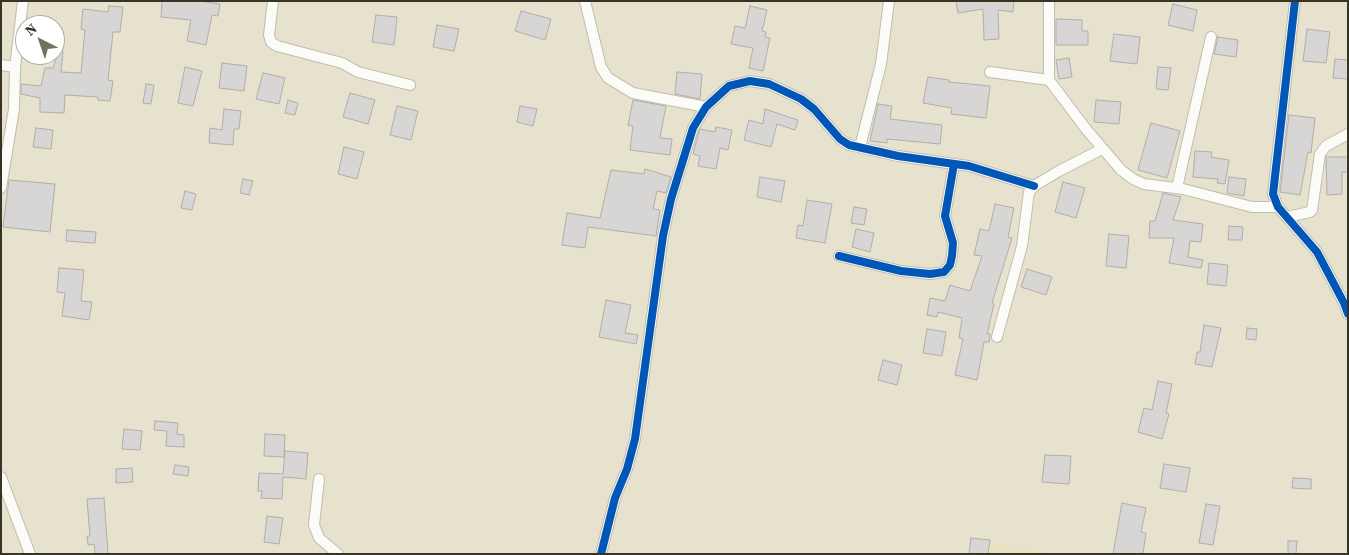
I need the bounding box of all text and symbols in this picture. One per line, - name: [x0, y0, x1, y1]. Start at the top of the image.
- north arrow: [15, 15, 65, 65]
- text: N: [20, 19, 41, 40]

